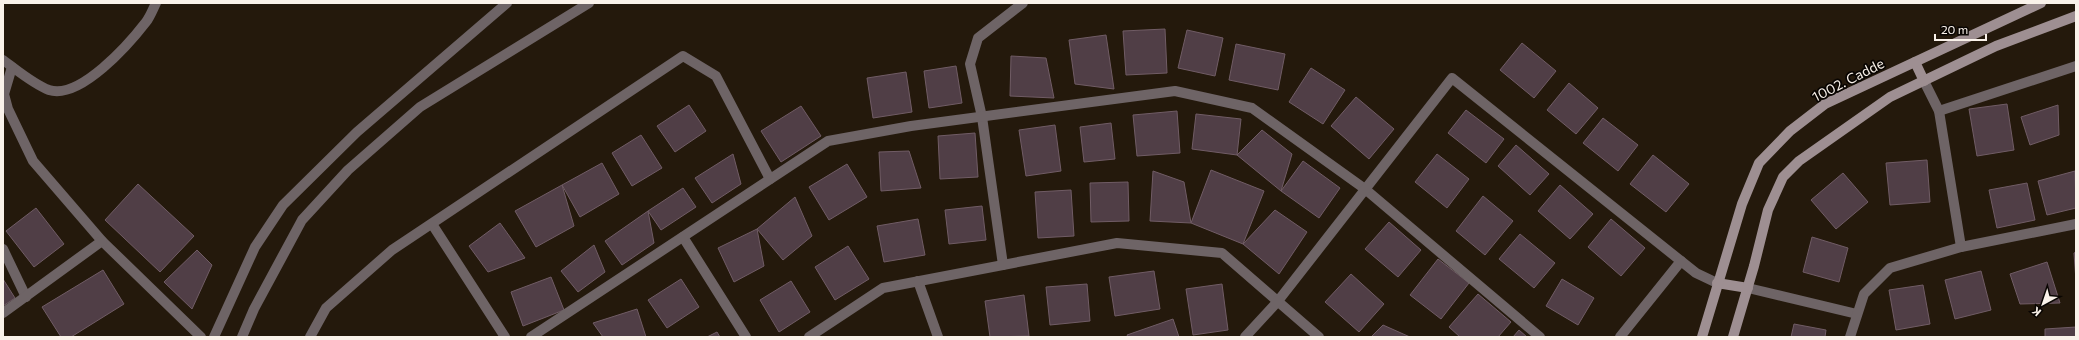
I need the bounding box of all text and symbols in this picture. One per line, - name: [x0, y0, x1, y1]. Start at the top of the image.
- scale bar: [1935, 16, 1986, 42]
- text: 20 m: [1941, 22, 1968, 36]
- street label: 1002. Cadde: [1809, 54, 1887, 105]
- north arrow: [2023, 284, 2063, 324]
- text: K: [2029, 304, 2043, 319]

